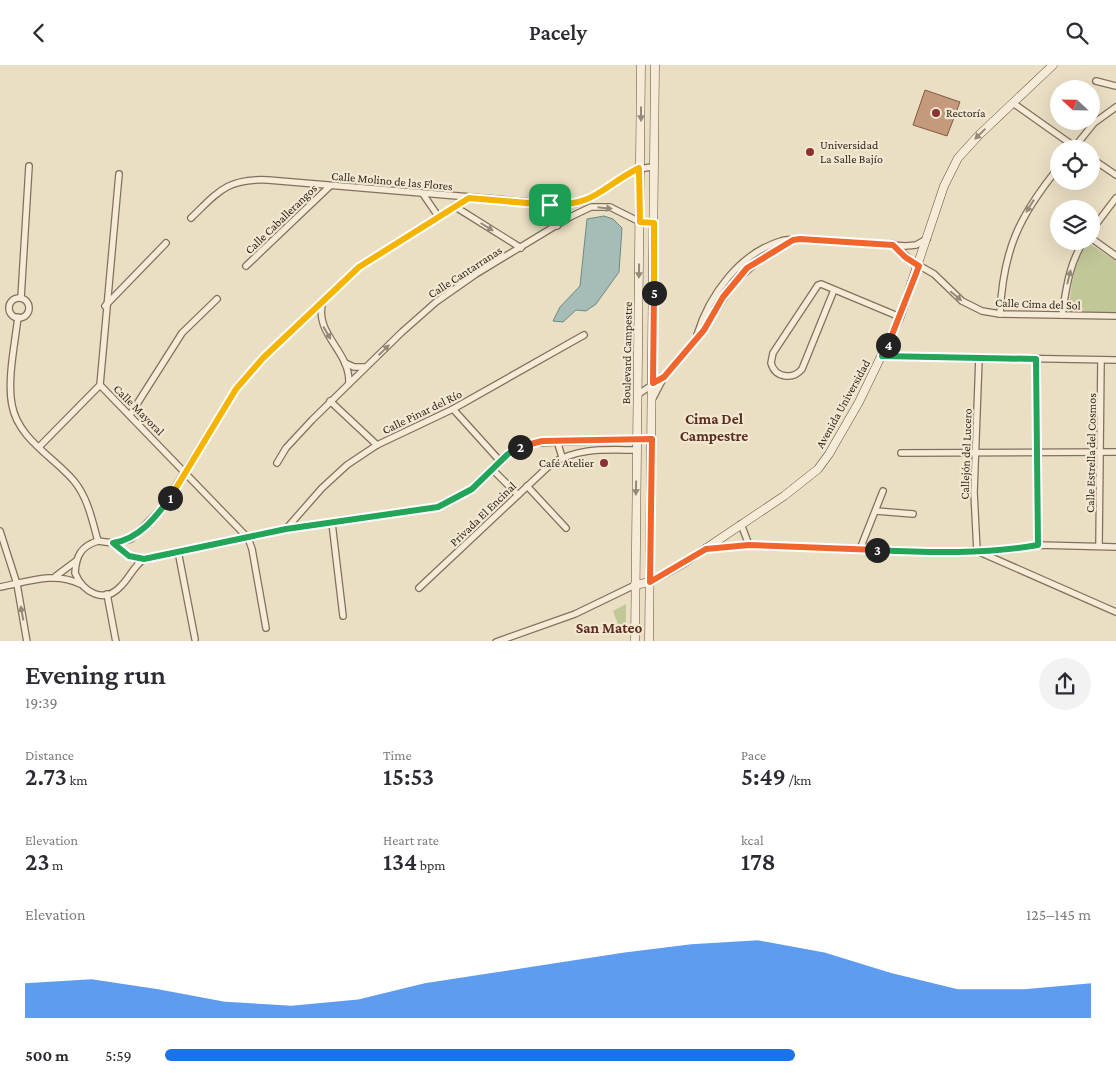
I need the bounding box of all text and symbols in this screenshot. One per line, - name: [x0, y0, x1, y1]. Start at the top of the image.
- icon: back: [25, 19, 53, 47]
- icon: search: [1063, 19, 1091, 47]
- text: Pacely: [529, 20, 587, 45]
- north arrow: [1050, 80, 1100, 130]
- map controls: [1050, 80, 1100, 250]
- one-way arrow: [637, 106, 645, 122]
- place label: Rectoría: [946, 106, 986, 120]
- marker: Rectoría: [930, 107, 942, 119]
- one-way arrow: [974, 128, 986, 140]
- place label: Universidad La Salle Bajío: [820, 138, 883, 166]
- button: locate: [1050, 140, 1100, 190]
- marker: Universidad La Salle Bajío: [804, 146, 816, 158]
- street label: Calle Molino de las Flores: [331, 169, 454, 193]
- street label: Calle Caballerangos: [242, 181, 320, 257]
- pin: [529, 184, 571, 226]
- icon: arrive: [536, 191, 564, 219]
- one-way arrow: [1025, 199, 1035, 213]
- button: layers: [1050, 200, 1100, 250]
- one-way arrow: [598, 204, 614, 212]
- one-way arrow: [481, 223, 494, 232]
- street label: Calle Cantarranas: [425, 243, 505, 301]
- one-way arrow: [635, 263, 643, 279]
- one-way arrow: [1065, 269, 1073, 284]
- pin: 5: [642, 281, 666, 305]
- text: 5: [651, 285, 658, 301]
- one-way arrow: [950, 290, 962, 302]
- street label: Calle Cima del Sol: [995, 296, 1081, 312]
- street label: Boulevard Campestre: [619, 302, 635, 404]
- one-way arrow: [323, 326, 332, 339]
- pin: 4: [876, 333, 900, 357]
- text: 4: [885, 337, 892, 353]
- one-way arrow: [377, 344, 389, 356]
- street label: Avenida Universidad: [813, 357, 874, 451]
- street label: Calle Mayoral: [111, 382, 167, 438]
- street label: Calle Pinar del Río: [380, 387, 464, 437]
- street label: Calle Estrella del Cosmos: [1083, 393, 1099, 513]
- street label: Callejón del Lucero: [957, 408, 975, 500]
- district label: Cima Del Campestre: [680, 411, 748, 444]
- pin: 2: [508, 435, 532, 459]
- text: 2: [517, 439, 524, 455]
- place label: Café Atelier: [539, 456, 595, 470]
- marker: Café Atelier: [598, 457, 610, 469]
- street label: Privada El Encinal: [447, 479, 519, 549]
- one-way arrow: [632, 481, 640, 497]
- pin: 1: [158, 485, 182, 511]
- text: 1: [168, 490, 173, 506]
- pin: 3: [864, 537, 890, 563]
- text: 3: [874, 542, 881, 558]
- one-way arrow: [18, 604, 26, 620]
- district label: San Mateo: [576, 620, 643, 636]
- button: share: [1039, 658, 1091, 710]
- text: Evening run: [25, 659, 166, 690]
- text: 19:39: [25, 694, 58, 711]
- text: Distance: [25, 747, 74, 763]
- text: Time: [383, 747, 412, 763]
- text: Pace: [741, 747, 766, 763]
- text: 2.73: [25, 763, 67, 790]
- text: 15:53: [383, 763, 434, 790]
- text: 5:49: [741, 763, 786, 790]
- text: km: [67, 772, 87, 788]
- text: /km: [786, 772, 811, 788]
- text: Elevation: [25, 832, 78, 848]
- text: Heart rate: [383, 832, 439, 848]
- text: kcal: [741, 832, 764, 848]
- text: 23: [25, 848, 49, 875]
- text: 134: [383, 848, 417, 875]
- text: 178: [741, 848, 776, 875]
- text: m: [49, 857, 63, 873]
- text: bpm: [417, 857, 446, 873]
- text: Elevation: [25, 906, 86, 923]
- text: 125–145 m: [1026, 906, 1091, 923]
- text: 500 m: [25, 1047, 69, 1064]
- text: 5:59: [105, 1047, 132, 1064]

